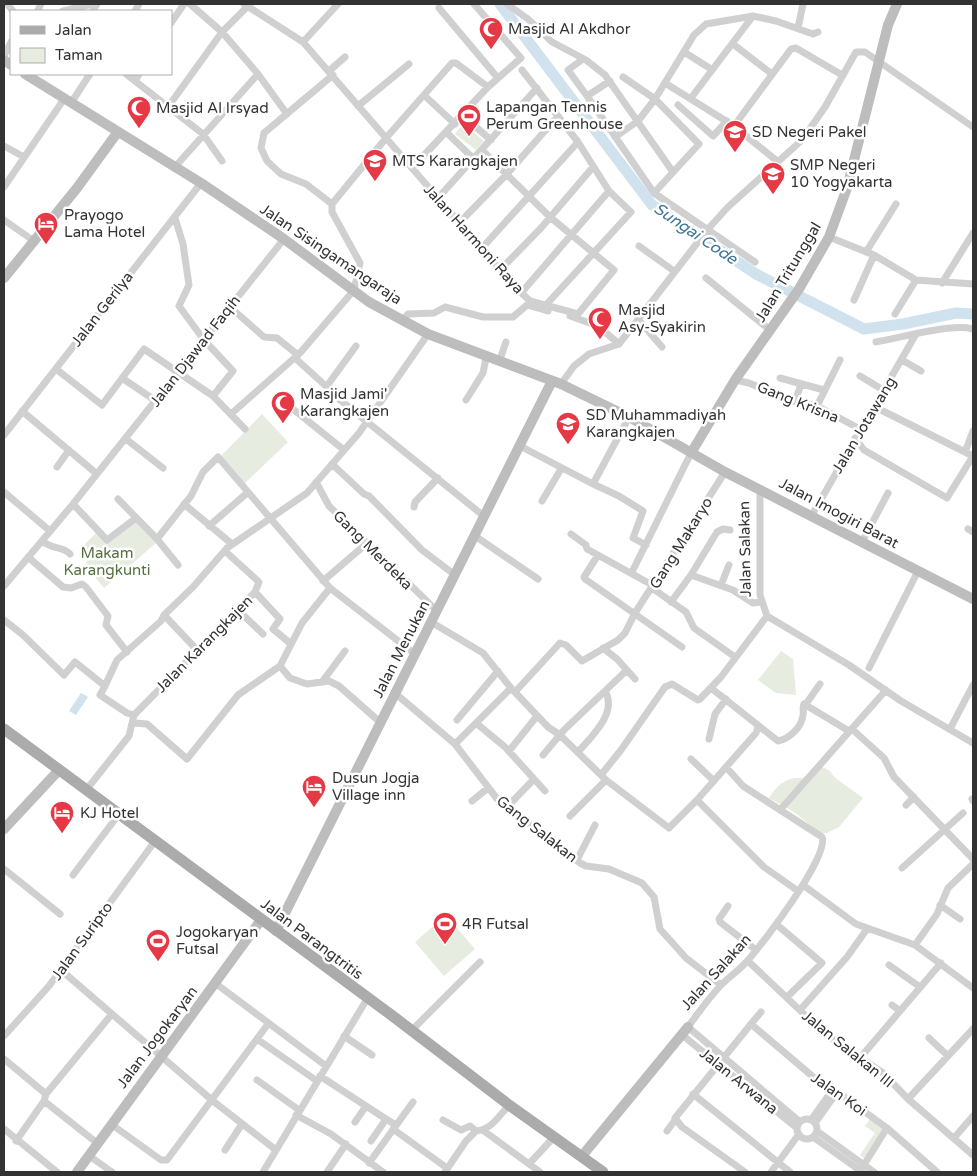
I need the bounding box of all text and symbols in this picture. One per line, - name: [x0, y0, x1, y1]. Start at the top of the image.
- legend: [10, 10, 172, 75]
- mosque icon: Masjid Al Akdhor: [478, 16, 504, 50]
- place label: Masjid Al Akdhor: [508, 20, 631, 38]
- text: Jalan: [55, 21, 92, 39]
- text: Taman: [55, 46, 103, 64]
- mosque icon: Masjid Al Irsyad: [126, 95, 152, 129]
- place label: Lapangan Tennis Perum Greenhouse: [486, 98, 623, 133]
- place label: Masjid Al Irsyad: [156, 99, 269, 117]
- sports icon: Lapangan Tennis Perum Greenhouse: [456, 103, 482, 137]
- school or university icon: SD Negeri Pakel: [722, 119, 748, 153]
- place label: SD Negeri Pakel: [752, 123, 866, 141]
- school or university icon: MTS Karangkajen: [362, 148, 388, 182]
- place label: MTS Karangkajen: [392, 152, 518, 170]
- place label: SMP Negeri 10 Yogyakarta: [790, 156, 893, 191]
- school or university icon: SMP Negeri 10 Yogyakarta: [760, 161, 786, 195]
- street label: Jalan Harmoni Raya: [420, 181, 528, 297]
- water label: Sungai Code: [650, 199, 742, 270]
- street label: Jalan Sisingamangaraja: [257, 200, 405, 308]
- place label: Prayogo Lama Hotel: [64, 206, 145, 241]
- hotel icon: Prayogo Lama Hotel: [33, 211, 59, 245]
- street label: Jalan Tritunggal: [751, 219, 825, 325]
- street label: Jalan Gerilya: [67, 268, 137, 350]
- street label: Jalan Djawad Faqih: [146, 292, 244, 410]
- place label: Masjid Asy-Syakirin: [618, 301, 706, 336]
- mosque icon: Masjid Asy-Syakirin: [587, 306, 613, 340]
- street label: Jalan Jotawang: [828, 373, 900, 477]
- street label: Gang Krisna: [754, 377, 842, 427]
- place label: Masjid Jami' Karangkajen: [300, 385, 389, 420]
- mosque icon: Masjid Jami' Karangkajen: [270, 390, 296, 424]
- place label: SD Muhammadiyah Karangkajen: [586, 406, 726, 441]
- school or university icon: SD Muhammadiyah Karangkajen: [555, 411, 581, 445]
- street label: Jalan Imogiri Barat: [776, 474, 902, 552]
- street label: Gang Makaryo: [646, 494, 716, 592]
- street label: Jalan Salakan: [735, 501, 755, 597]
- street label: Gang Merdeka: [330, 507, 416, 593]
- park label: Makam Karangkunti: [64, 544, 151, 579]
- street label: Jalan Karangkajen: [152, 592, 256, 696]
- street label: Jalan Menukan: [369, 597, 433, 701]
- place label: Dusun Jogja Village inn: [332, 769, 419, 804]
- hotel icon: Dusun Jogja Village inn: [301, 774, 327, 808]
- street label: Gang Salakan: [493, 792, 581, 866]
- hotel icon: KJ Hotel: [49, 800, 75, 834]
- place label: KJ Hotel: [80, 804, 139, 822]
- street label: Jalan Parangtritis: [257, 895, 367, 983]
- street label: Jalan Suripto: [48, 898, 116, 984]
- sports icon: 4R Futsal: [432, 911, 458, 945]
- place label: 4R Futsal: [462, 915, 529, 933]
- place label: Jogokaryan Futsal: [176, 923, 258, 958]
- sports icon: Jogokaryan Futsal: [145, 928, 171, 962]
- street label: Jalan Salakan: [677, 930, 755, 1014]
- street label: Jalan Jogokaryan: [113, 982, 201, 1092]
- street label: Jalan Salakan III: [799, 1007, 897, 1091]
- street label: Jalan Arwana: [696, 1044, 782, 1118]
- street label: Jalan Koi: [808, 1068, 870, 1120]

